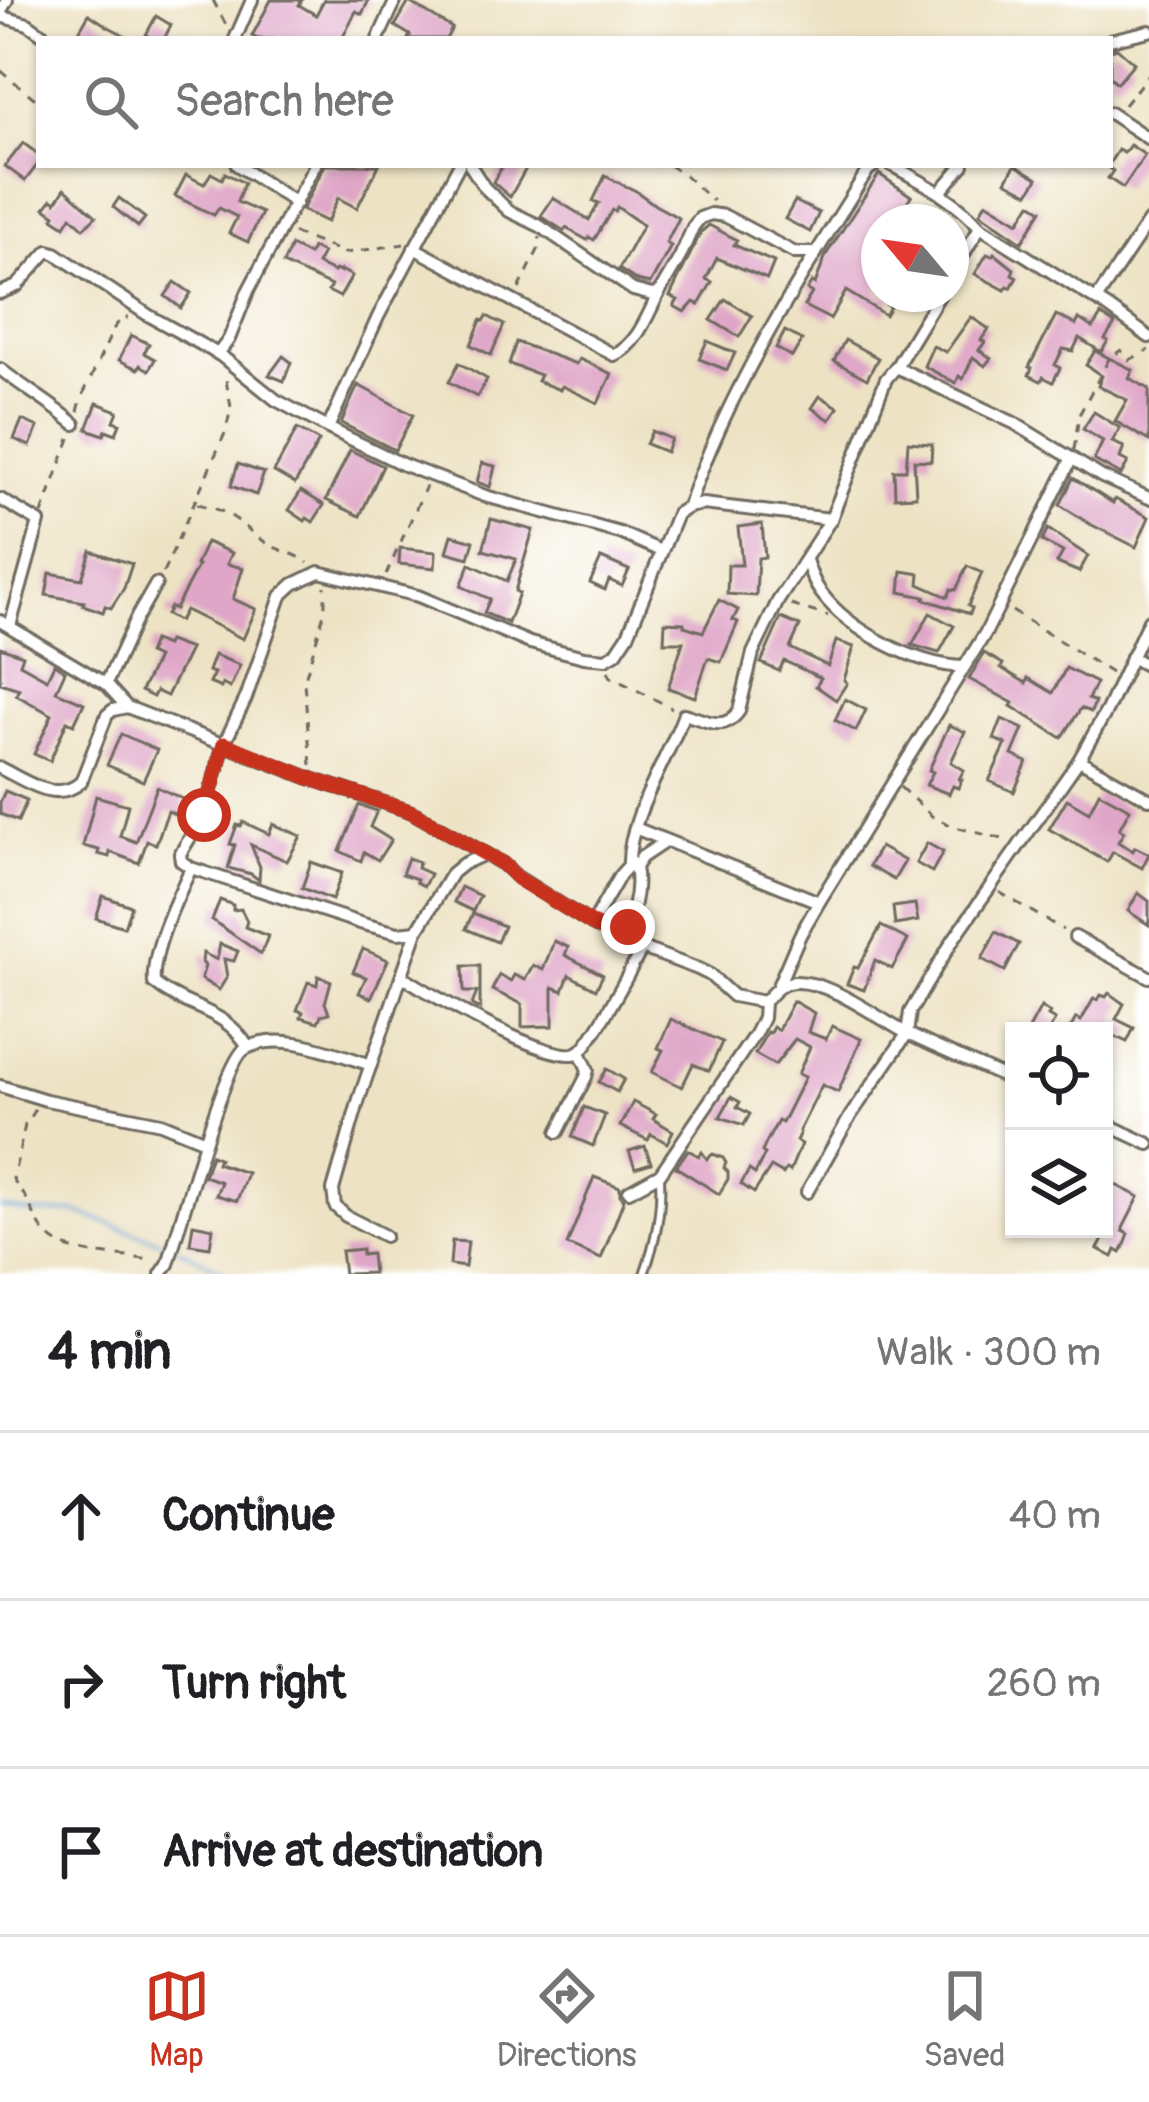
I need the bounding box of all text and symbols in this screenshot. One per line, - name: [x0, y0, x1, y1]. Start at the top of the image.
- search box: [36, 36, 1113, 168]
- icon: search: [78, 69, 144, 135]
- text: Search here: [174, 74, 394, 130]
- north arrow: [861, 204, 969, 312]
- route start: [177, 788, 231, 842]
- route end: [601, 900, 655, 954]
- map controls: [1005, 1022, 1113, 1238]
- button: locate: [1005, 1022, 1113, 1130]
- button: layers: [1005, 1130, 1113, 1238]
- text: 4 min: [48, 1320, 171, 1384]
- text: Walk · 300 m: [876, 1328, 1101, 1377]
- icon: ahead: [48, 1483, 114, 1549]
- text: Continue: [162, 1488, 335, 1544]
- text: 40 m: [1009, 1491, 1101, 1540]
- icon: right: [48, 1651, 114, 1717]
- text: Turn right: [162, 1656, 346, 1712]
- text: 260 m: [987, 1659, 1101, 1708]
- icon: arrive: [48, 1819, 114, 1885]
- text: Arrive at destination: [162, 1824, 543, 1880]
- tab: Map: [144, 1963, 210, 2076]
- tab: Directions: [497, 1963, 637, 2076]
- tab: Saved: [924, 1963, 1005, 2076]

